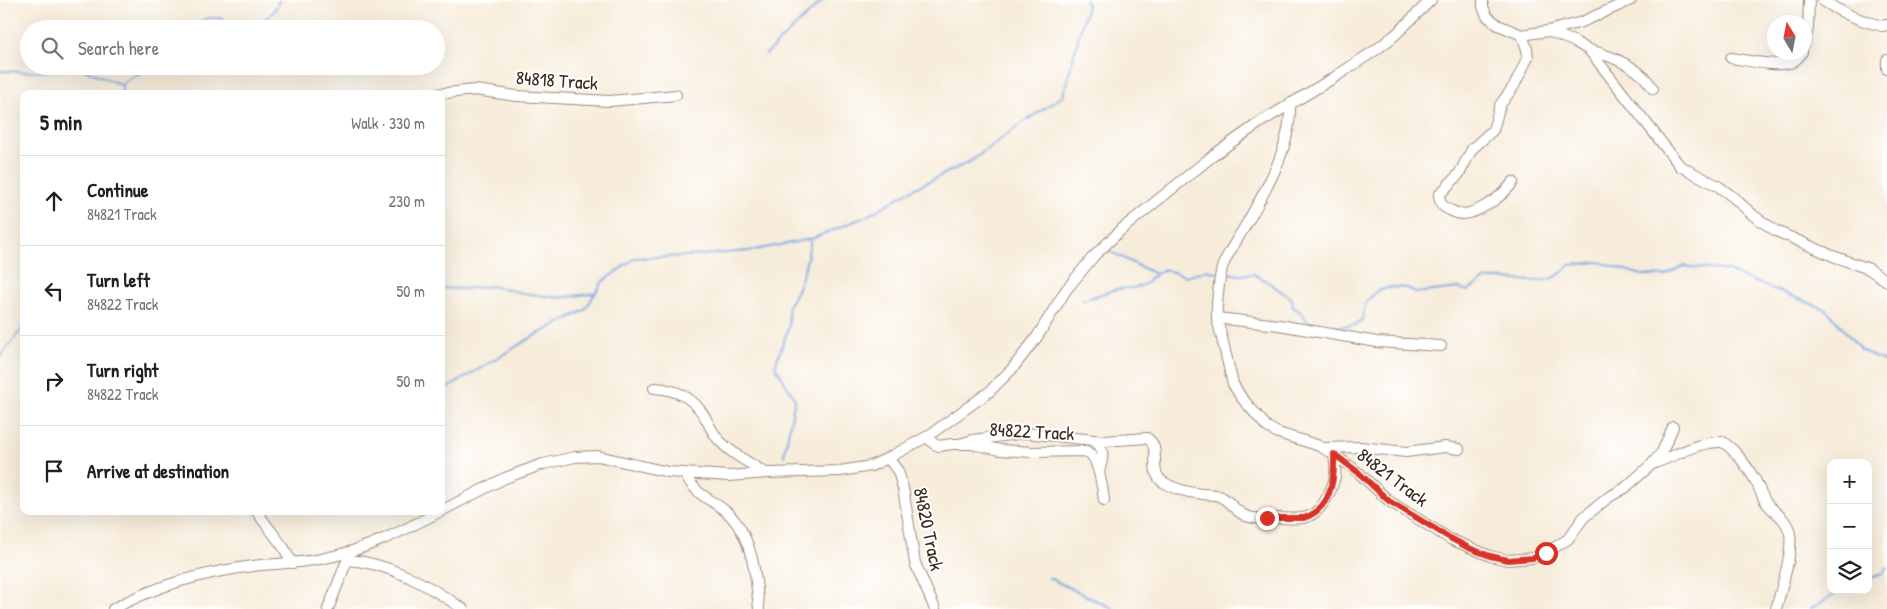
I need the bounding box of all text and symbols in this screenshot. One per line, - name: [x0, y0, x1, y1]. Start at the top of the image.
- north arrow: [1767, 15, 1812, 60]
- search box: [20, 20, 445, 75]
- icon: search: [38, 34, 66, 62]
- text: Search here: [78, 35, 159, 61]
- street label: 84818 Track: [515, 64, 599, 96]
- text: 5 min: [40, 108, 82, 137]
- text: Walk · 330 m: [351, 112, 425, 134]
- text: Continue: [87, 177, 148, 203]
- icon: ahead: [40, 187, 68, 215]
- text: 230 m: [389, 190, 425, 212]
- text: 84821 Track: [87, 203, 157, 225]
- text: Turn left: [87, 267, 150, 293]
- icon: left: [40, 277, 68, 305]
- text: 50 m: [397, 280, 425, 302]
- text: 84822 Track: [87, 293, 158, 315]
- text: Turn right: [87, 357, 158, 383]
- icon: right: [40, 367, 68, 395]
- text: 50 m: [397, 370, 425, 392]
- text: 84822 Track: [87, 383, 158, 405]
- street label: 84822 Track: [989, 416, 1075, 446]
- street label: 84821 Track: [1352, 442, 1434, 512]
- icon: arrive: [40, 457, 68, 485]
- text: Arrive at destination: [87, 458, 229, 484]
- map controls: [1827, 459, 1872, 594]
- button: +: [1827, 459, 1872, 504]
- street label: 84820 Track: [908, 485, 950, 573]
- button: −: [1827, 504, 1872, 549]
- route end: [1256, 507, 1279, 530]
- route start: [1535, 542, 1558, 565]
- button: layers: [1827, 549, 1872, 594]

